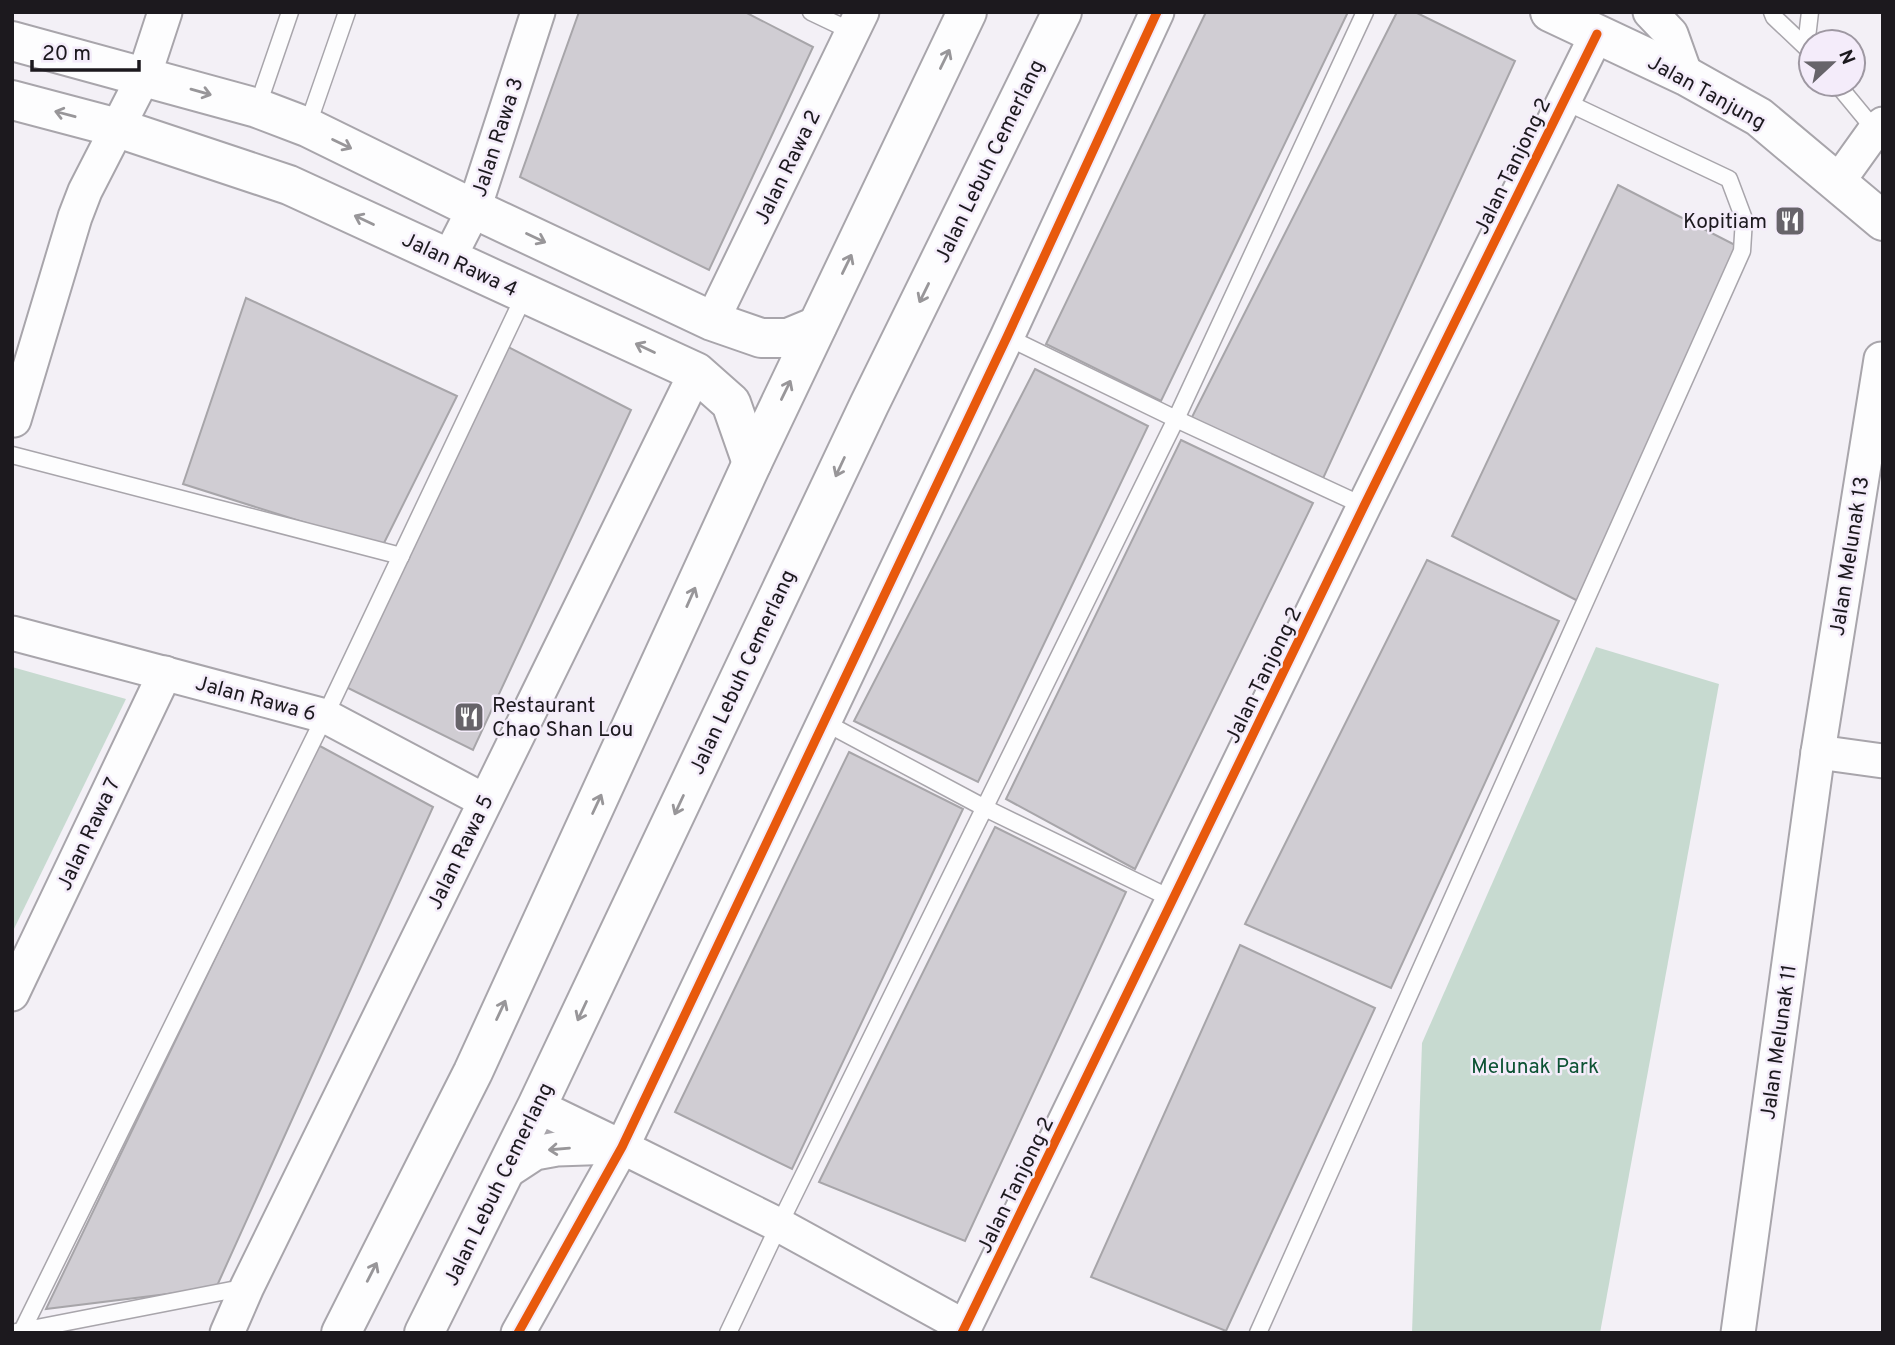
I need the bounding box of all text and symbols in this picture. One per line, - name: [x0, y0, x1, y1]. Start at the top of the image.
- scale bar: [32, 28, 138, 72]
- north arrow: [1797, 28, 1867, 98]
- text: 20 m: [42, 41, 91, 68]
- text: N: [1832, 47, 1860, 68]
- one-way arrow: [938, 49, 952, 70]
- street label: Jalan Tanjung: [1642, 50, 1770, 137]
- street label: Jalan Lebuh Cemerlang: [929, 55, 1051, 268]
- street label: Jalan Rawa 3: [466, 74, 530, 201]
- one-way arrow: [189, 86, 211, 99]
- street label: Jalan Tanjong 2: [1469, 94, 1558, 239]
- street label: Jalan Rawa 2: [749, 106, 828, 229]
- one-way arrow: [54, 107, 77, 120]
- one-way arrow: [331, 138, 352, 152]
- restaurant icon: Kopitiam: [1773, 204, 1807, 238]
- place label: Kopitiam: [1683, 209, 1767, 236]
- one-way arrow: [354, 212, 375, 225]
- street label: Jalan Rawa 4: [397, 227, 521, 304]
- one-way arrow: [525, 232, 546, 245]
- one-way arrow: [840, 254, 854, 275]
- one-way arrow: [916, 282, 930, 303]
- one-way arrow: [634, 341, 656, 354]
- one-way arrow: [780, 380, 793, 401]
- one-way arrow: [832, 456, 846, 477]
- street label: Jalan Melunak 13: [1825, 474, 1876, 638]
- street label: Jalan Lebuh Cemerlang: [684, 566, 803, 779]
- one-way arrow: [685, 587, 698, 608]
- street label: Jalan Tanjong 2: [1220, 603, 1309, 748]
- street label: Jalan Rawa 6: [192, 670, 319, 729]
- place label: Restaurant Chao Shan Lou: [492, 693, 633, 744]
- restaurant icon: Restaurant Chao Shan Lou: [452, 700, 486, 734]
- street label: Jalan Rawa 7: [51, 774, 127, 895]
- street label: Jalan Rawa 5: [422, 791, 501, 915]
- one-way arrow: [591, 794, 604, 815]
- one-way arrow: [672, 794, 685, 815]
- street label: Jalan Melunak 11: [1755, 963, 1804, 1122]
- one-way arrow: [495, 1000, 508, 1022]
- one-way arrow: [575, 1000, 588, 1021]
- park label: Melunak Park: [1471, 1054, 1599, 1081]
- street label: Jalan Lebuh Cemerlang: [438, 1078, 560, 1291]
- street label: Jalan Tanjong 2: [972, 1113, 1061, 1258]
- one-way arrow: [548, 1143, 571, 1156]
- one-way arrow: [366, 1262, 380, 1283]

